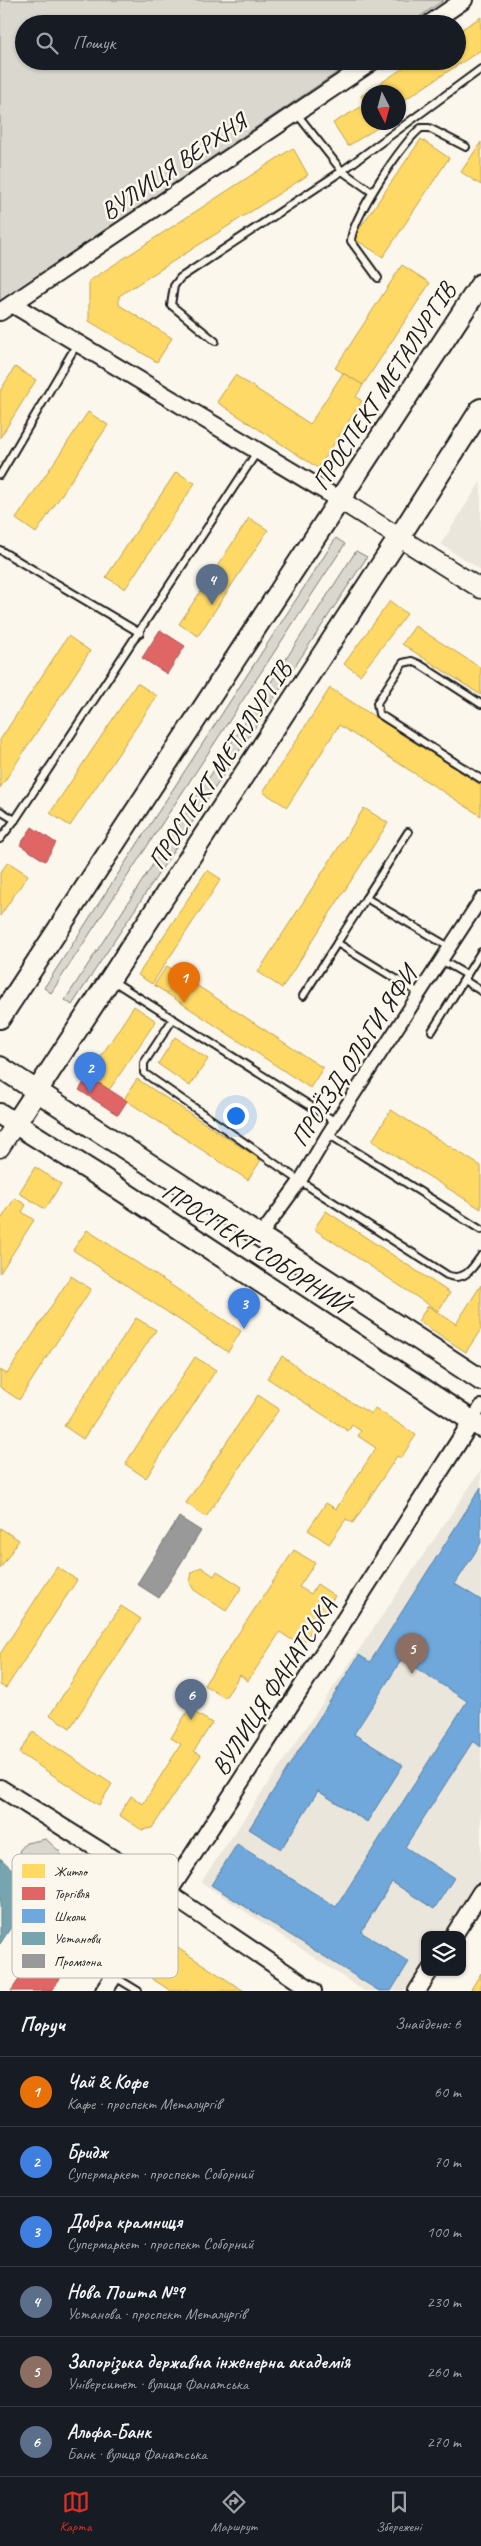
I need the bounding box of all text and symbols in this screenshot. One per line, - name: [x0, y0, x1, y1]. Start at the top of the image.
- search box: [15, 15, 466, 70]
- icon: search: [33, 29, 61, 57]
- text: Пошук: [73, 31, 115, 55]
- north arrow: [361, 85, 406, 130]
- street label: ВУЛИЦЯ ВЕРХНЯ: [95, 104, 256, 227]
- street label: ПРОСПЕКТ МЕТАЛУРГІВ: [305, 275, 464, 496]
- pin: 4: [196, 564, 228, 605]
- street label: ПРОСПЕКТ МЕТАЛУРГІВ: [141, 654, 300, 875]
- street label: ПРОЇЗД ОЛЬГИ ЯФИ: [284, 957, 426, 1153]
- pin: 1: [168, 962, 200, 1003]
- pin: 2: [74, 1052, 106, 1093]
- your location: [223, 1103, 249, 1129]
- street label: ПРОСПЕКТ СОБОРНИЙ: [156, 1175, 359, 1323]
- pin: 3: [228, 1288, 260, 1329]
- street label: ВУЛИЦЯ ФАНАТСЬКА: [204, 1591, 343, 1781]
- pin: 5: [396, 1633, 428, 1674]
- pin: 6: [175, 1679, 207, 1720]
- legend: [12, 1854, 178, 1978]
- text: Житло: [54, 1863, 89, 1880]
- text: Торгівля: [54, 1885, 90, 1902]
- text: Школи: [54, 1908, 86, 1925]
- text: Установи: [54, 1930, 102, 1947]
- map controls: [421, 1931, 466, 1976]
- button: layers: [421, 1931, 466, 1976]
- text: Промзона: [54, 1953, 102, 1970]
- text: Поруч: [20, 2011, 65, 2037]
- text: Знайдено: 6: [395, 2014, 461, 2034]
- text: Чай & Кофе: [67, 2070, 148, 2094]
- text: 1: [32, 2082, 40, 2102]
- text: 60 m: [434, 2082, 461, 2102]
- text: Кафе · проспект Металургів: [67, 2094, 221, 2114]
- text: Бридж: [67, 2140, 107, 2164]
- text: 2: [32, 2152, 40, 2172]
- text: 70 m: [434, 2152, 461, 2172]
- text: Супермаркет · проспект Соборний: [67, 2164, 254, 2184]
- text: Добра крамниця: [67, 2210, 182, 2234]
- text: 3: [32, 2222, 40, 2242]
- text: 100 m: [427, 2222, 461, 2242]
- text: Супермаркет · проспект Соборний: [67, 2234, 254, 2254]
- text: Нова Пошта №9: [67, 2280, 184, 2304]
- text: 4: [32, 2292, 40, 2312]
- text: 230 m: [427, 2292, 461, 2312]
- text: Установа · проспект Металургів: [67, 2304, 246, 2324]
- text: Запорізька державна інженерна академія: [67, 2350, 350, 2374]
- text: 5: [33, 2362, 39, 2382]
- text: 260 m: [427, 2362, 461, 2382]
- text: Університет · вулиця Фанатська: [67, 2374, 248, 2394]
- text: Альфа-Банк: [67, 2420, 151, 2444]
- text: 6: [32, 2432, 40, 2452]
- text: 270 m: [427, 2432, 461, 2452]
- text: Банк · вулиця Фанатська: [67, 2444, 207, 2464]
- tab: Карта: [60, 2488, 92, 2535]
- tab: Маршрут: [211, 2488, 257, 2535]
- tab: Збережені: [376, 2488, 421, 2535]

